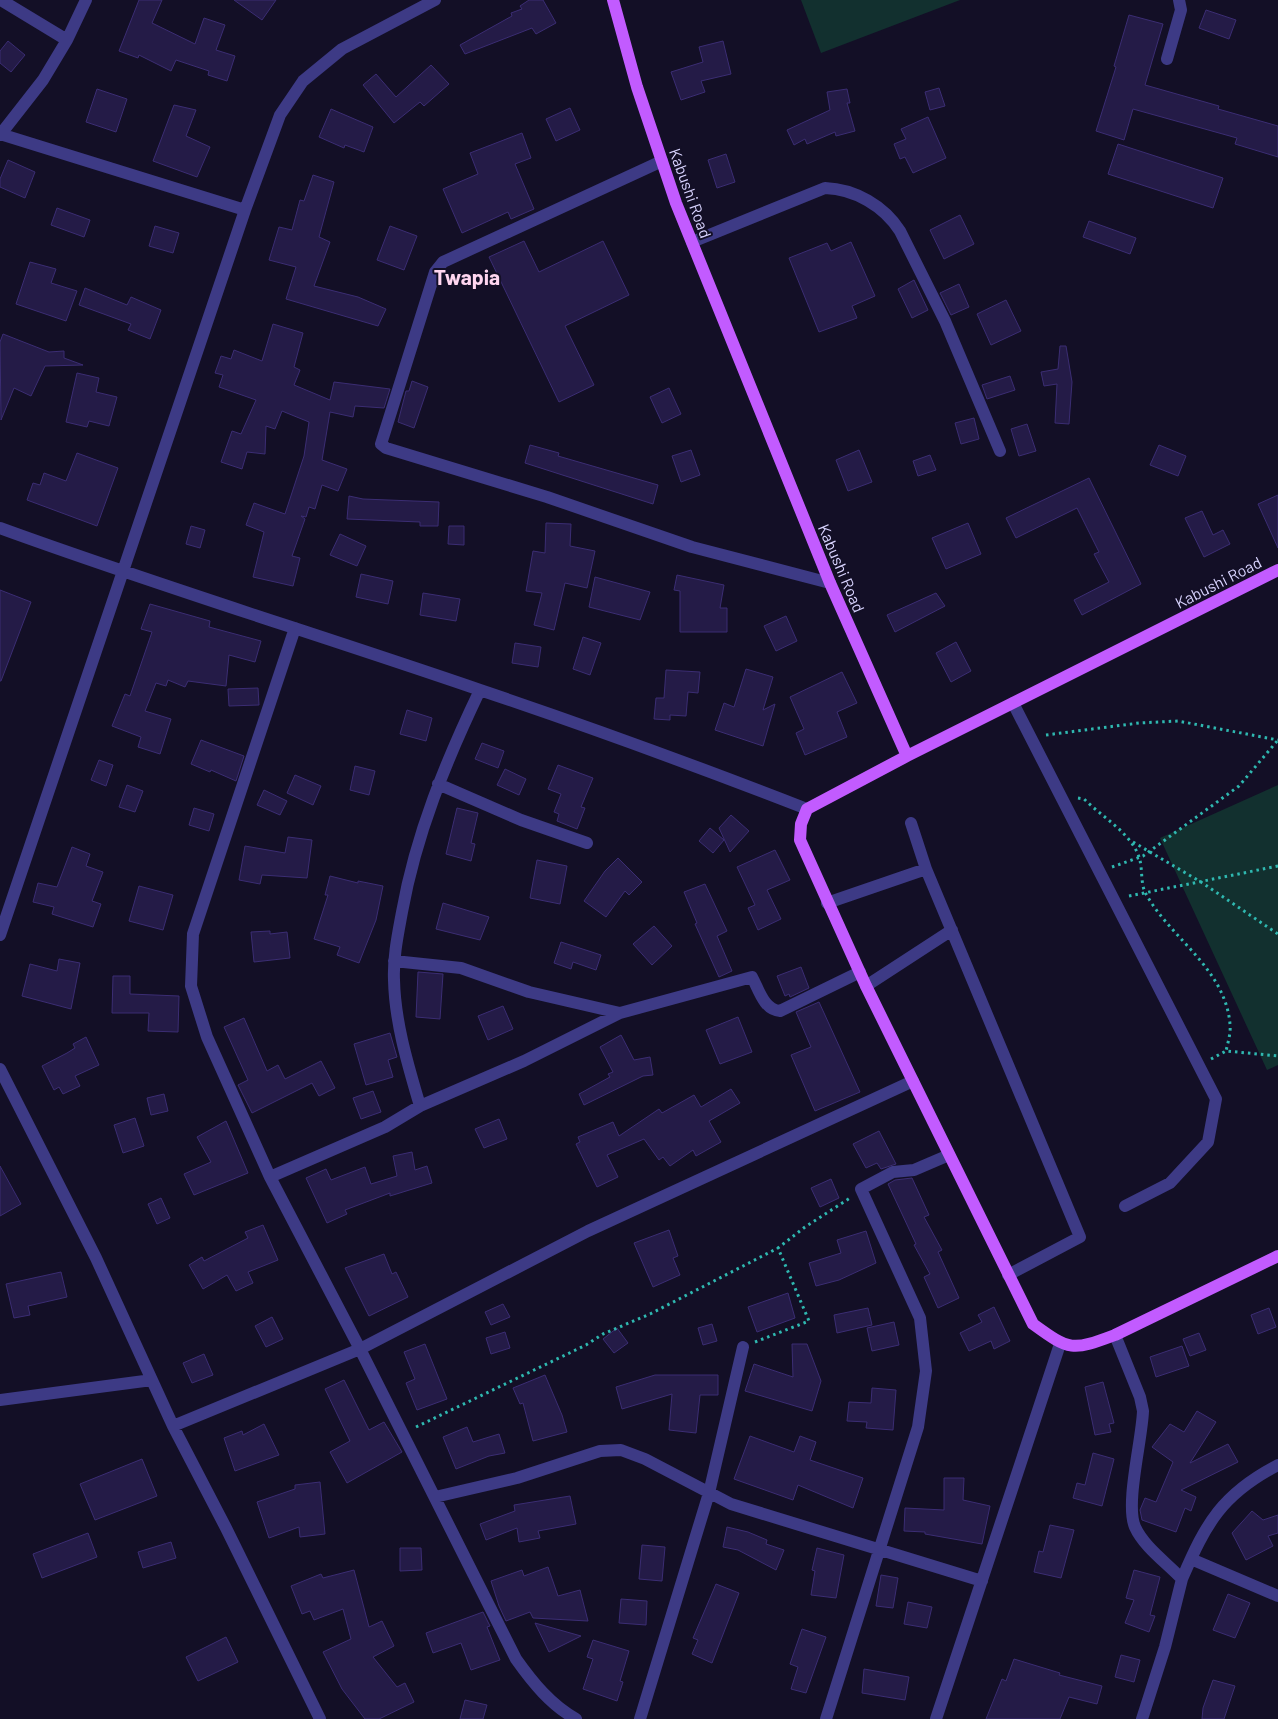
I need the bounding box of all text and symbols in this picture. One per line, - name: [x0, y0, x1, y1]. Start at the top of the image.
- street label: Kabushi Road: [666, 145, 716, 241]
- district label: Twapia: [434, 264, 500, 289]
- street label: Kabushi Road: [815, 521, 869, 615]
- street label: Kabushi Road: [1172, 552, 1264, 612]

